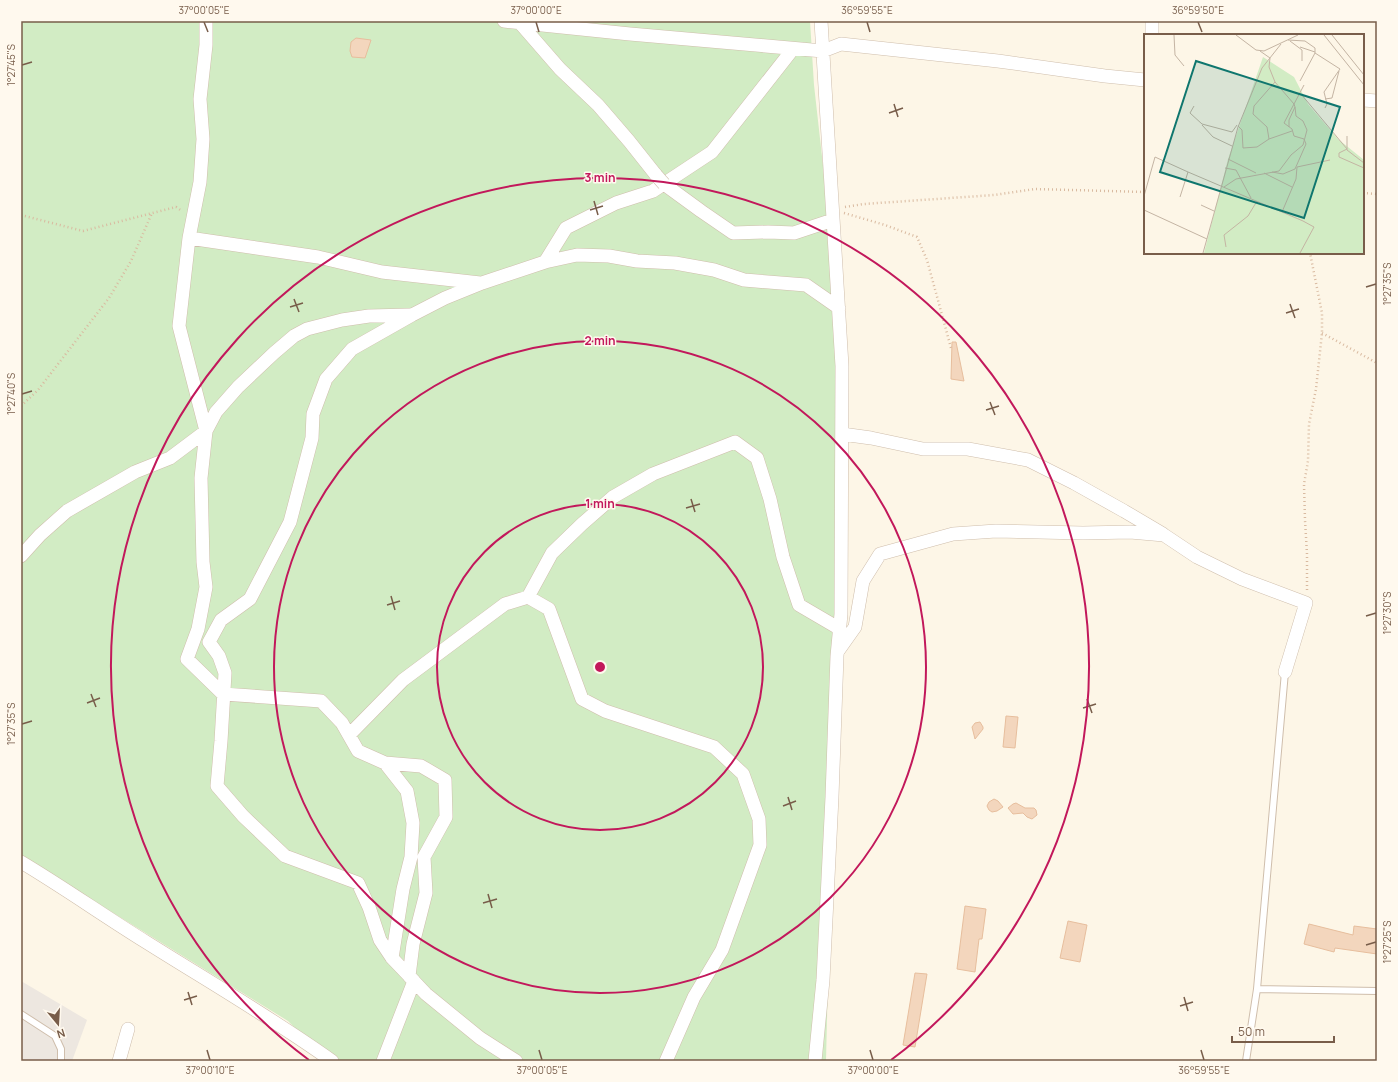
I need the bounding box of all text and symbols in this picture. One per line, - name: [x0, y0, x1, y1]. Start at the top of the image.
- text: 37°00'05"E: [179, 3, 230, 17]
- text: 37°00'00"E: [510, 3, 562, 17]
- text: 36°59'55"E: [841, 3, 893, 17]
- text: 36°59'50"E: [1172, 3, 1224, 17]
- inset map: [1144, 34, 1364, 254]
- text: 1°27'45"S: [4, 44, 18, 86]
- text: 3 min: [584, 169, 616, 186]
- text: 1°27'35"S: [1380, 263, 1394, 305]
- text: 2 min: [584, 332, 616, 349]
- text: 1°27'40"S: [4, 373, 18, 415]
- text: 1 min: [585, 495, 615, 512]
- text: 1°27'30"S: [1380, 592, 1394, 634]
- centre of rings: [593, 660, 607, 674]
- text: 1°27'35"S: [4, 703, 18, 745]
- text: 1°27'25"S: [1380, 921, 1394, 963]
- north arrow: [38, 1004, 78, 1044]
- scale bar: [1232, 1018, 1334, 1044]
- text: 50 m: [1238, 1023, 1265, 1040]
- text: N: [55, 1026, 67, 1042]
- text: 37°00'10"E: [185, 1063, 235, 1077]
- text: 37°00'05"E: [517, 1063, 568, 1077]
- text: 37°00'00"E: [847, 1063, 899, 1077]
- text: 36°59'55"E: [1178, 1063, 1230, 1077]

